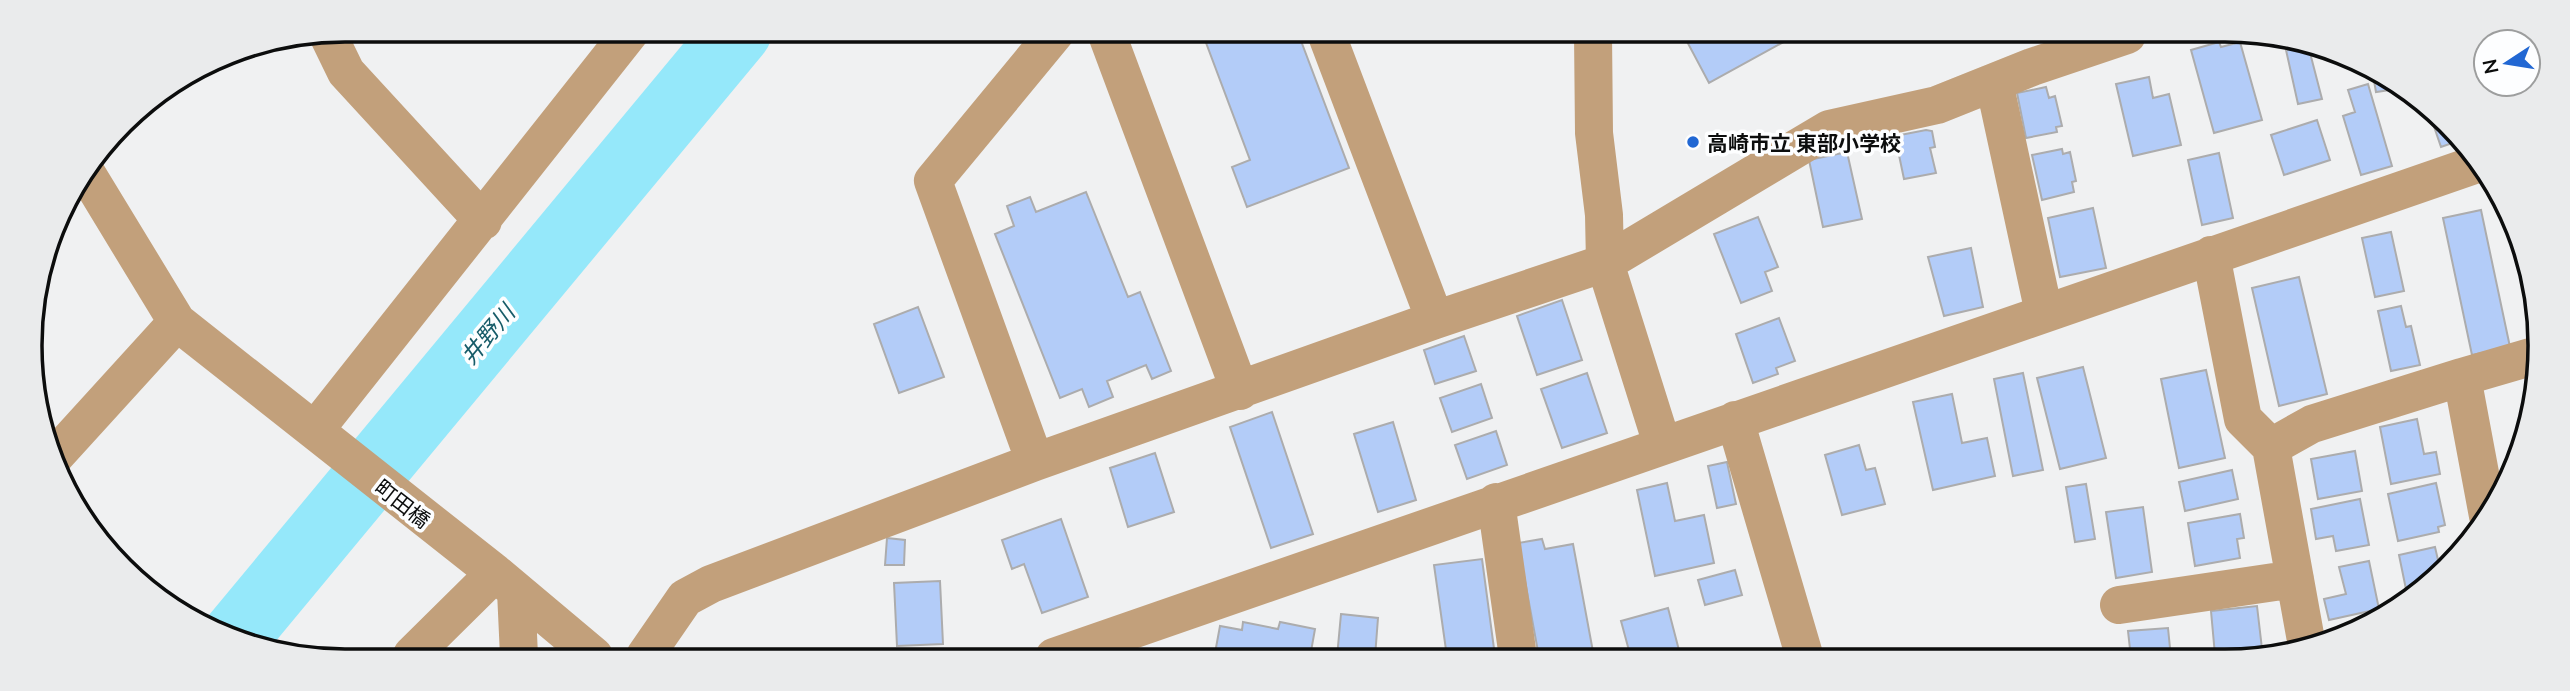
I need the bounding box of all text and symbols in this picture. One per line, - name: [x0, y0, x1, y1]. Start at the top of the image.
- north arrow: [2472, 28, 2542, 98]
- text: N: [2477, 57, 2503, 76]
- place label: 高崎市立 東部小学校: [1707, 130, 1901, 155]
- marker: 高崎市立 東部小学校: [1685, 134, 1701, 150]
- water label: 井野川: [454, 296, 522, 369]
- street label: 町田橋: [370, 474, 436, 532]

